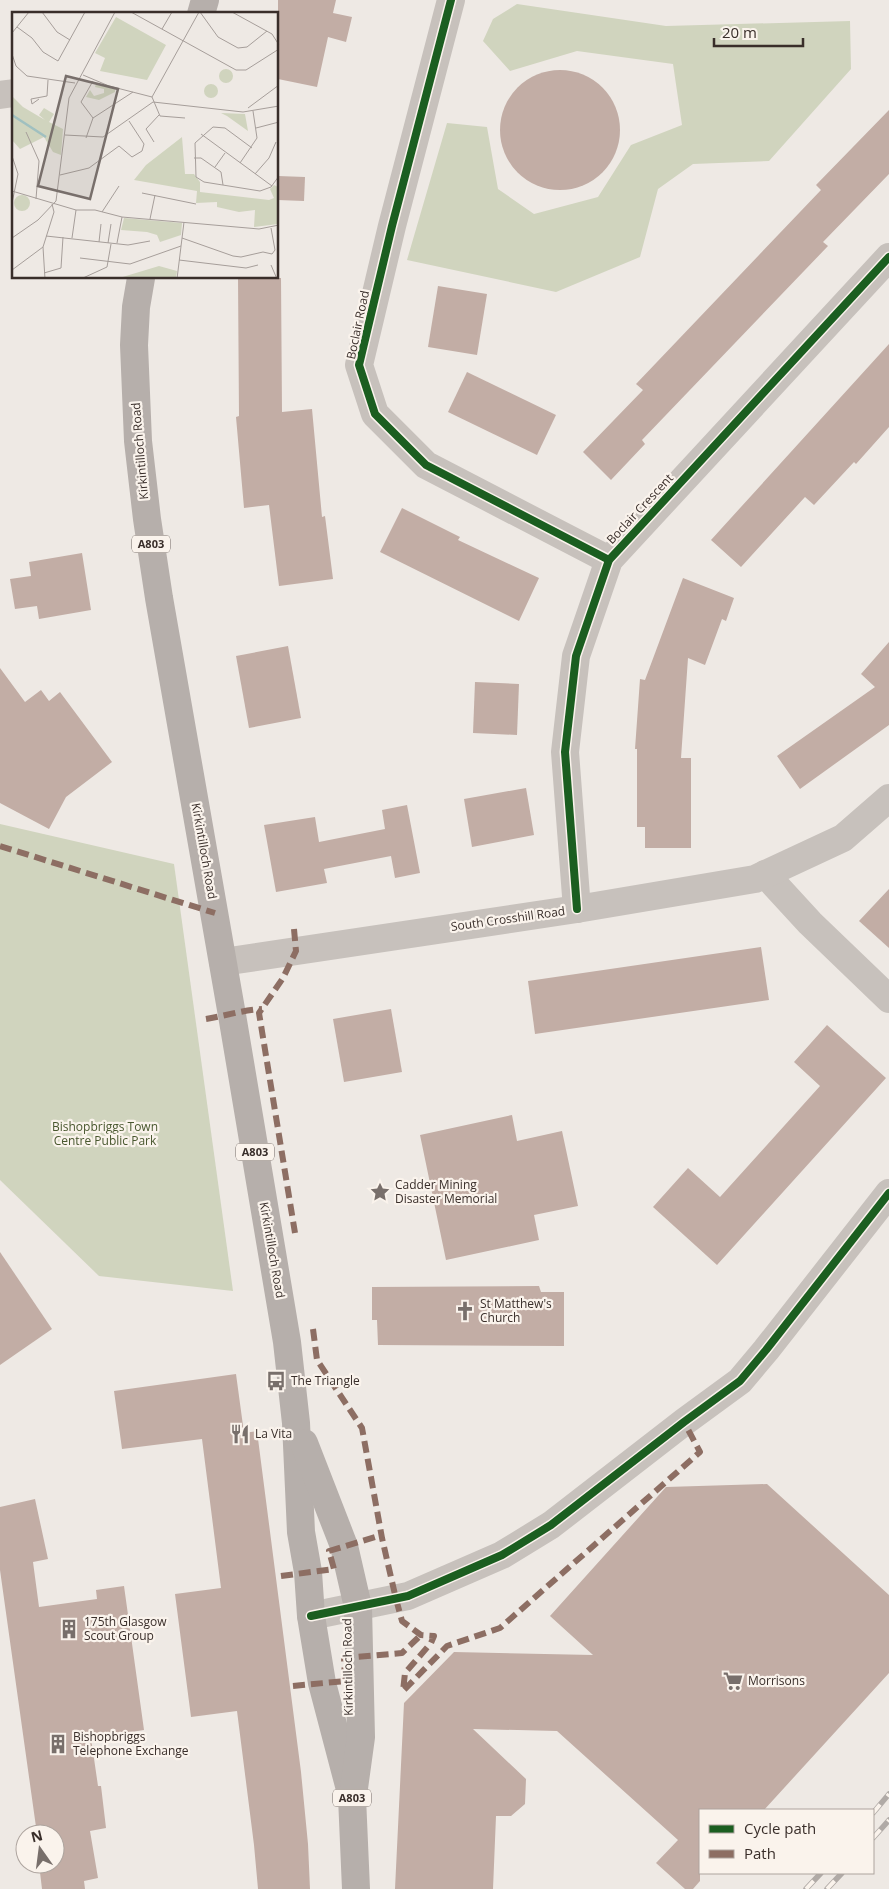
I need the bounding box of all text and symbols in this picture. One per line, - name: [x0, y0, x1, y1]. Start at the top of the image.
- inset map: [12, 12, 279, 279]
- scale bar: [714, 15, 803, 47]
- text: 20 m: [722, 22, 757, 42]
- street label: Boclair Road: [342, 289, 373, 361]
- street label: Kirkintilloch Road: [127, 402, 152, 500]
- street label: Boclair Crescent: [603, 470, 677, 548]
- road number: A803: [132, 536, 170, 552]
- street label: Kirkintilloch Road: [188, 801, 221, 900]
- street label: South Crosshill Road: [450, 902, 566, 935]
- park label: Bishopbriggs Town Centre Public Park: [52, 1118, 158, 1149]
- road number: A803: [236, 1144, 274, 1160]
- place label: Cadder Mining Disaster Memorial: [395, 1176, 497, 1207]
- place icon: Cadder Mining Disaster Memorial: [369, 1181, 391, 1203]
- street label: Kirkintilloch Road: [256, 1200, 289, 1299]
- place label: St Matthew's Church: [480, 1295, 552, 1326]
- church icon: St Matthew's Church: [454, 1300, 476, 1322]
- bus stop icon: The Triangle: [265, 1370, 287, 1392]
- place label: The Triangle: [291, 1372, 360, 1389]
- restaurant icon: La Vita: [229, 1423, 251, 1445]
- place label: La Vita: [255, 1425, 292, 1442]
- place label: 175th Glasgow Scout Group: [84, 1613, 167, 1644]
- building icon: 175th Glasgow Scout Group: [58, 1618, 80, 1640]
- street label: Kirkintilloch Road: [338, 1618, 357, 1716]
- supermarket icon: Morrisons: [722, 1670, 744, 1692]
- place label: Morrisons: [748, 1672, 805, 1689]
- place label: Bishopbriggs Telephone Exchange: [73, 1728, 189, 1759]
- building icon: Bishopbriggs Telephone Exchange: [47, 1733, 69, 1755]
- road number: A803: [333, 1790, 371, 1806]
- legend: [699, 1809, 874, 1874]
- text: Cycle path: [744, 1818, 816, 1838]
- north arrow: [15, 1824, 65, 1874]
- text: N: [29, 1825, 45, 1846]
- text: Path: [744, 1843, 776, 1863]

